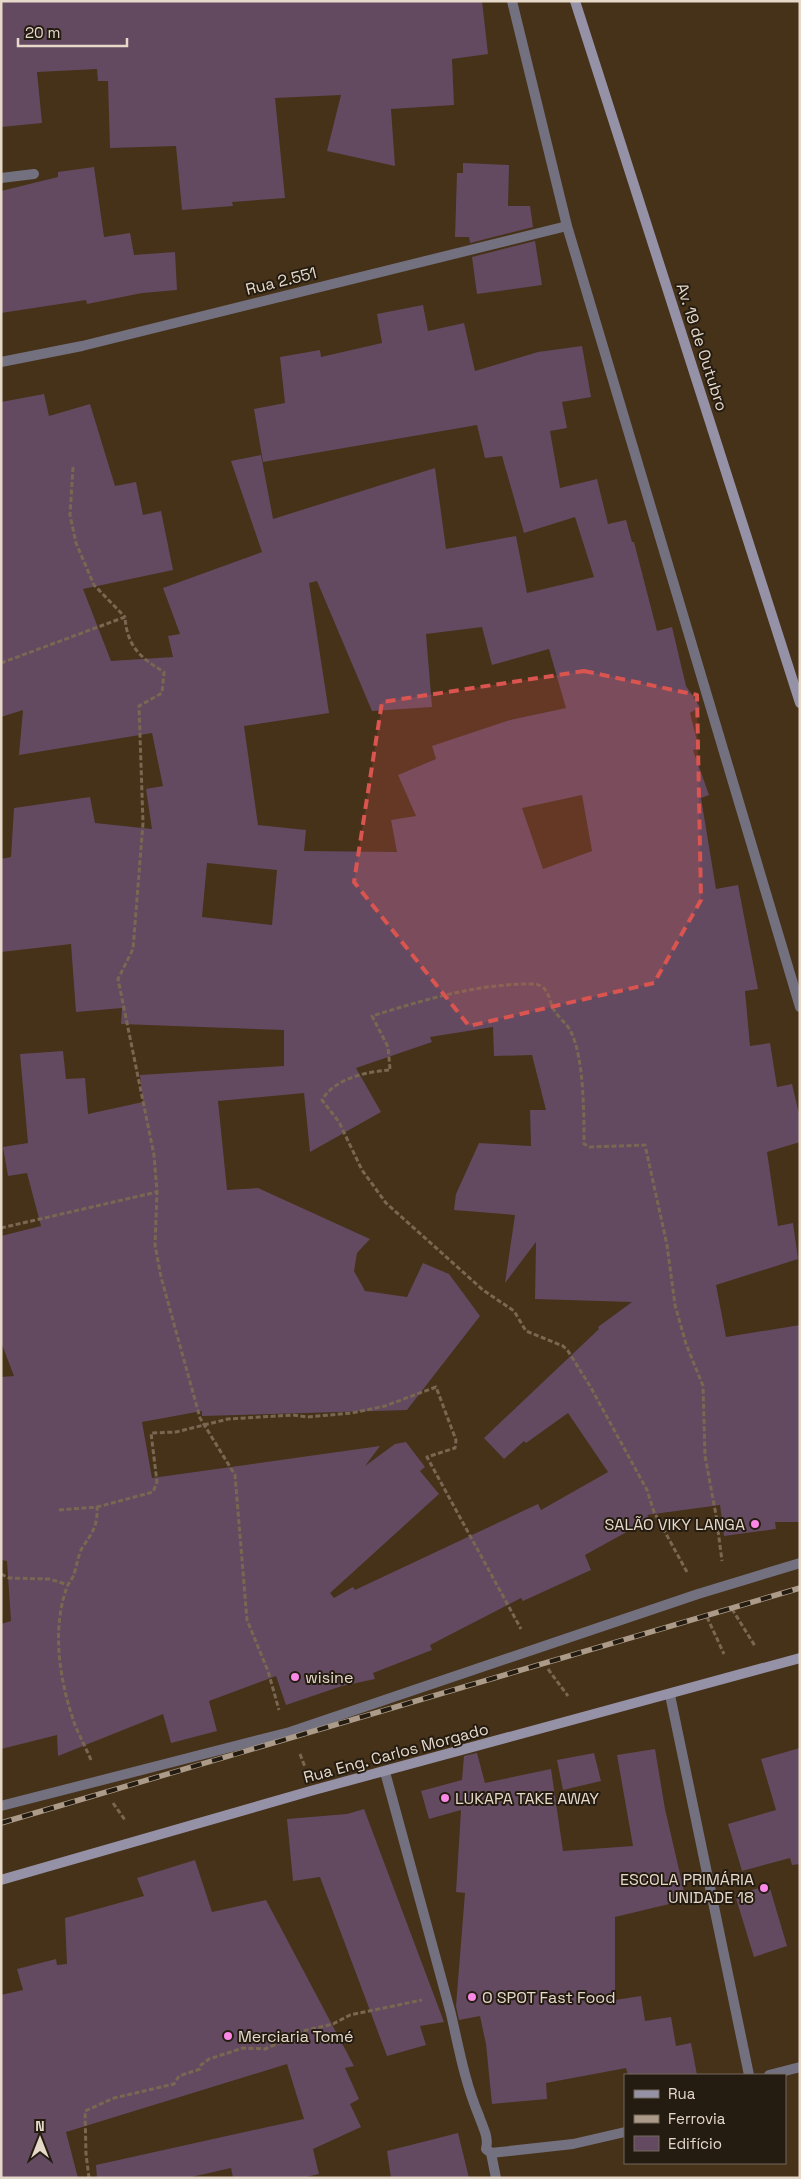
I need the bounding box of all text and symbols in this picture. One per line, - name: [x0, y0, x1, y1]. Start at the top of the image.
- scale bar: [18, 15, 126, 47]
- text: 20 m: [25, 23, 60, 42]
- street label: Rua 2.551: [243, 262, 319, 300]
- street label: Av. 19 de Outubro: [671, 280, 733, 414]
- place label: SALÃO VIKY LANGA: [605, 1514, 745, 1535]
- marker: SALÃO VIKY LANGA: [749, 1518, 761, 1530]
- place label: wisine: [305, 1667, 353, 1688]
- marker: wisine: [289, 1671, 301, 1683]
- street label: Rua Eng. Carlos Morgado: [301, 1718, 491, 1788]
- place label: LUKAPA TAKE AWAY: [455, 1788, 599, 1809]
- marker: LUKAPA TAKE AWAY: [439, 1792, 451, 1804]
- place label: ESCOLA PRIMÁRIA UNIDADE 18: [620, 1869, 754, 1908]
- marker: ESCOLA PRIMÁRIA UNIDADE 18: [758, 1882, 770, 1894]
- place label: O SPOT Fast Food: [482, 1987, 616, 2008]
- marker: O SPOT Fast Food: [466, 1991, 478, 2003]
- place label: Merciaria Tomé: [238, 2026, 354, 2047]
- marker: Merciaria Tomé: [222, 2030, 234, 2042]
- legend: [624, 2074, 786, 2164]
- text: Rua: [668, 2084, 696, 2103]
- text: Ferrovia: [668, 2109, 726, 2128]
- north arrow: [15, 2114, 65, 2164]
- text: N: [35, 2117, 45, 2135]
- text: Edifício: [668, 2134, 722, 2153]

